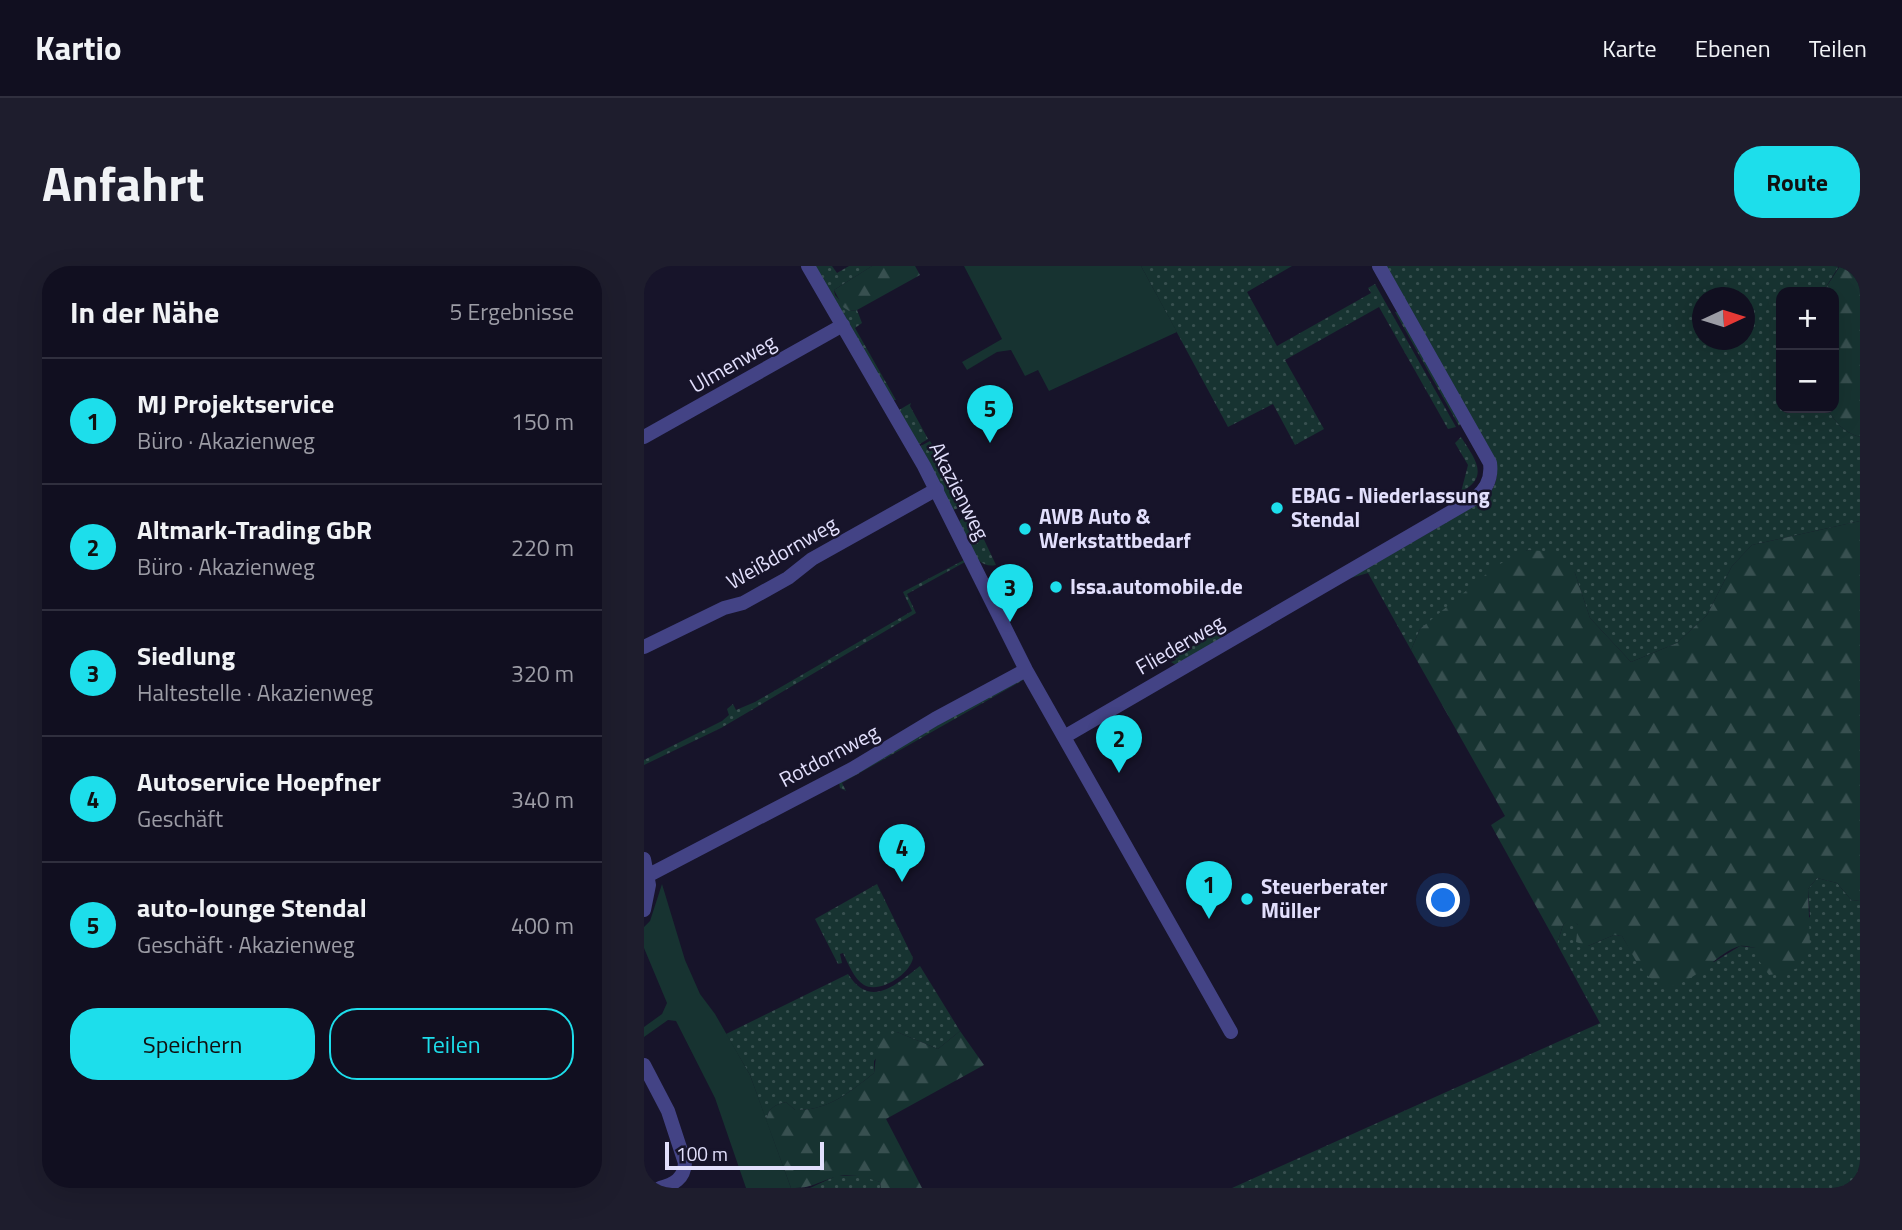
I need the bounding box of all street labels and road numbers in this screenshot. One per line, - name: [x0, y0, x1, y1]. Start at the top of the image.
- street label: Ulmenweg: [683, 325, 782, 401]
- street label: Akazienweg: [922, 436, 998, 545]
- street label: Weißdornweg: [720, 507, 843, 597]
- street label: Fliederweg: [1129, 606, 1230, 682]
- street label: Rotdornweg: [773, 715, 884, 795]

